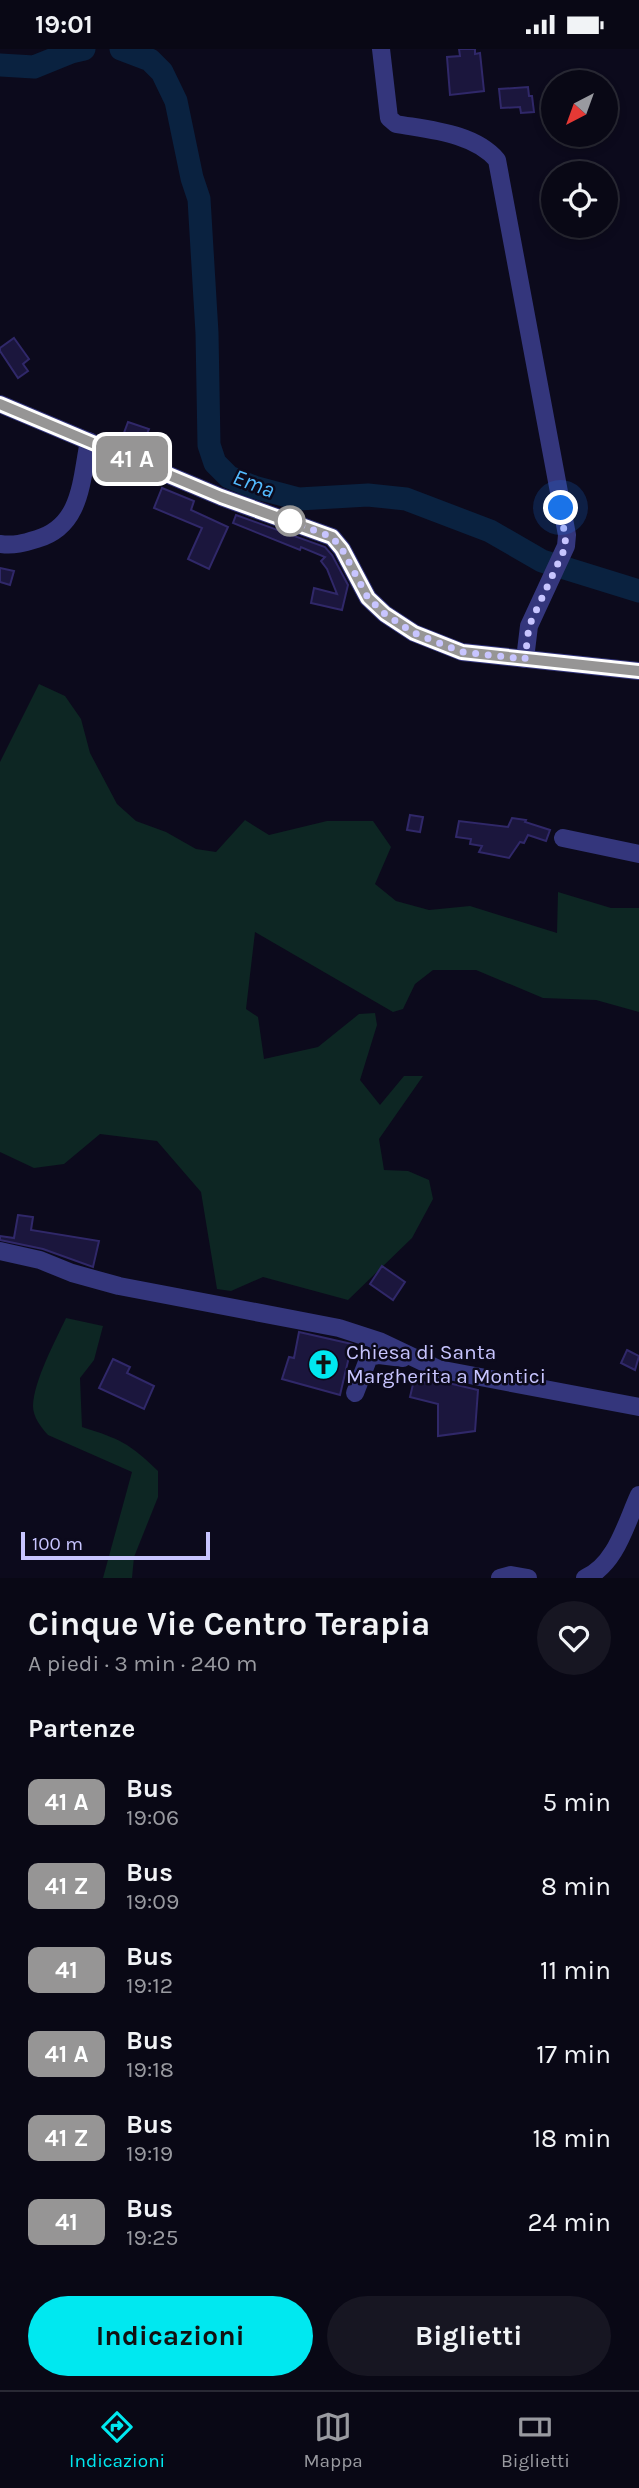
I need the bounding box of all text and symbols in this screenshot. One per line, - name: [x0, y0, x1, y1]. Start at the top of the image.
- text: 19:01: [35, 9, 93, 40]
- north arrow: [541, 70, 618, 147]
- map controls: [541, 70, 618, 238]
- button: locate: [541, 161, 618, 238]
- line badge: 41 A: [83, 436, 181, 482]
- text: 41 A: [110, 445, 154, 473]
- water label: Ema: [229, 463, 279, 504]
- your location: [543, 490, 578, 525]
- unlabelled marker: [275, 506, 305, 536]
- place label: Chiesa di Santa Margherita a Montici: [346, 1340, 546, 1388]
- church icon: Chiesa di Santa Margherita a Montici: [306, 1347, 340, 1381]
- scale bar: [21, 1529, 210, 1561]
- text: 100 m: [32, 1533, 83, 1555]
- button: heart: [537, 1601, 611, 1675]
- text: Cinque Vie Centro Terapia: [28, 1605, 430, 1643]
- text: A piedi · 3 min · 240 m: [28, 1650, 257, 1677]
- text: Partenze: [28, 1713, 135, 1744]
- text: Bus: [126, 1773, 173, 1804]
- text: 5 min: [542, 1787, 611, 1818]
- text: 41 A: [45, 1788, 88, 1816]
- text: 19:06: [126, 1804, 179, 1831]
- text: Bus: [126, 1857, 173, 1888]
- text: 8 min: [541, 1871, 611, 1902]
- text: 41 Z: [45, 1872, 89, 1900]
- text: 19:09: [126, 1888, 179, 1915]
- text: Bus: [126, 1941, 173, 1972]
- text: 11 min: [540, 1955, 611, 1986]
- text: 41: [55, 1956, 78, 1984]
- text: 19:12: [126, 1972, 173, 1999]
- text: Bus: [126, 2025, 173, 2056]
- text: 17 min: [536, 2039, 611, 2070]
- text: 41 A: [45, 2040, 88, 2068]
- text: 19:18: [126, 2056, 174, 2083]
- text: Bus: [126, 2109, 173, 2140]
- text: 18 min: [532, 2123, 611, 2154]
- text: 41 Z: [45, 2124, 89, 2152]
- text: 19:19: [126, 2140, 173, 2167]
- text: Bus: [126, 2193, 173, 2224]
- text: 24 min: [527, 2207, 611, 2238]
- text: 41: [55, 2208, 78, 2236]
- text: 19:25: [126, 2224, 179, 2251]
- button: Indicazioni: [28, 2296, 313, 2376]
- button: Biglietti: [327, 2296, 611, 2376]
- tab: Indicazioni: [69, 2408, 165, 2472]
- tab: Mappa: [304, 2408, 363, 2472]
- tab: Biglietti: [501, 2408, 570, 2472]

